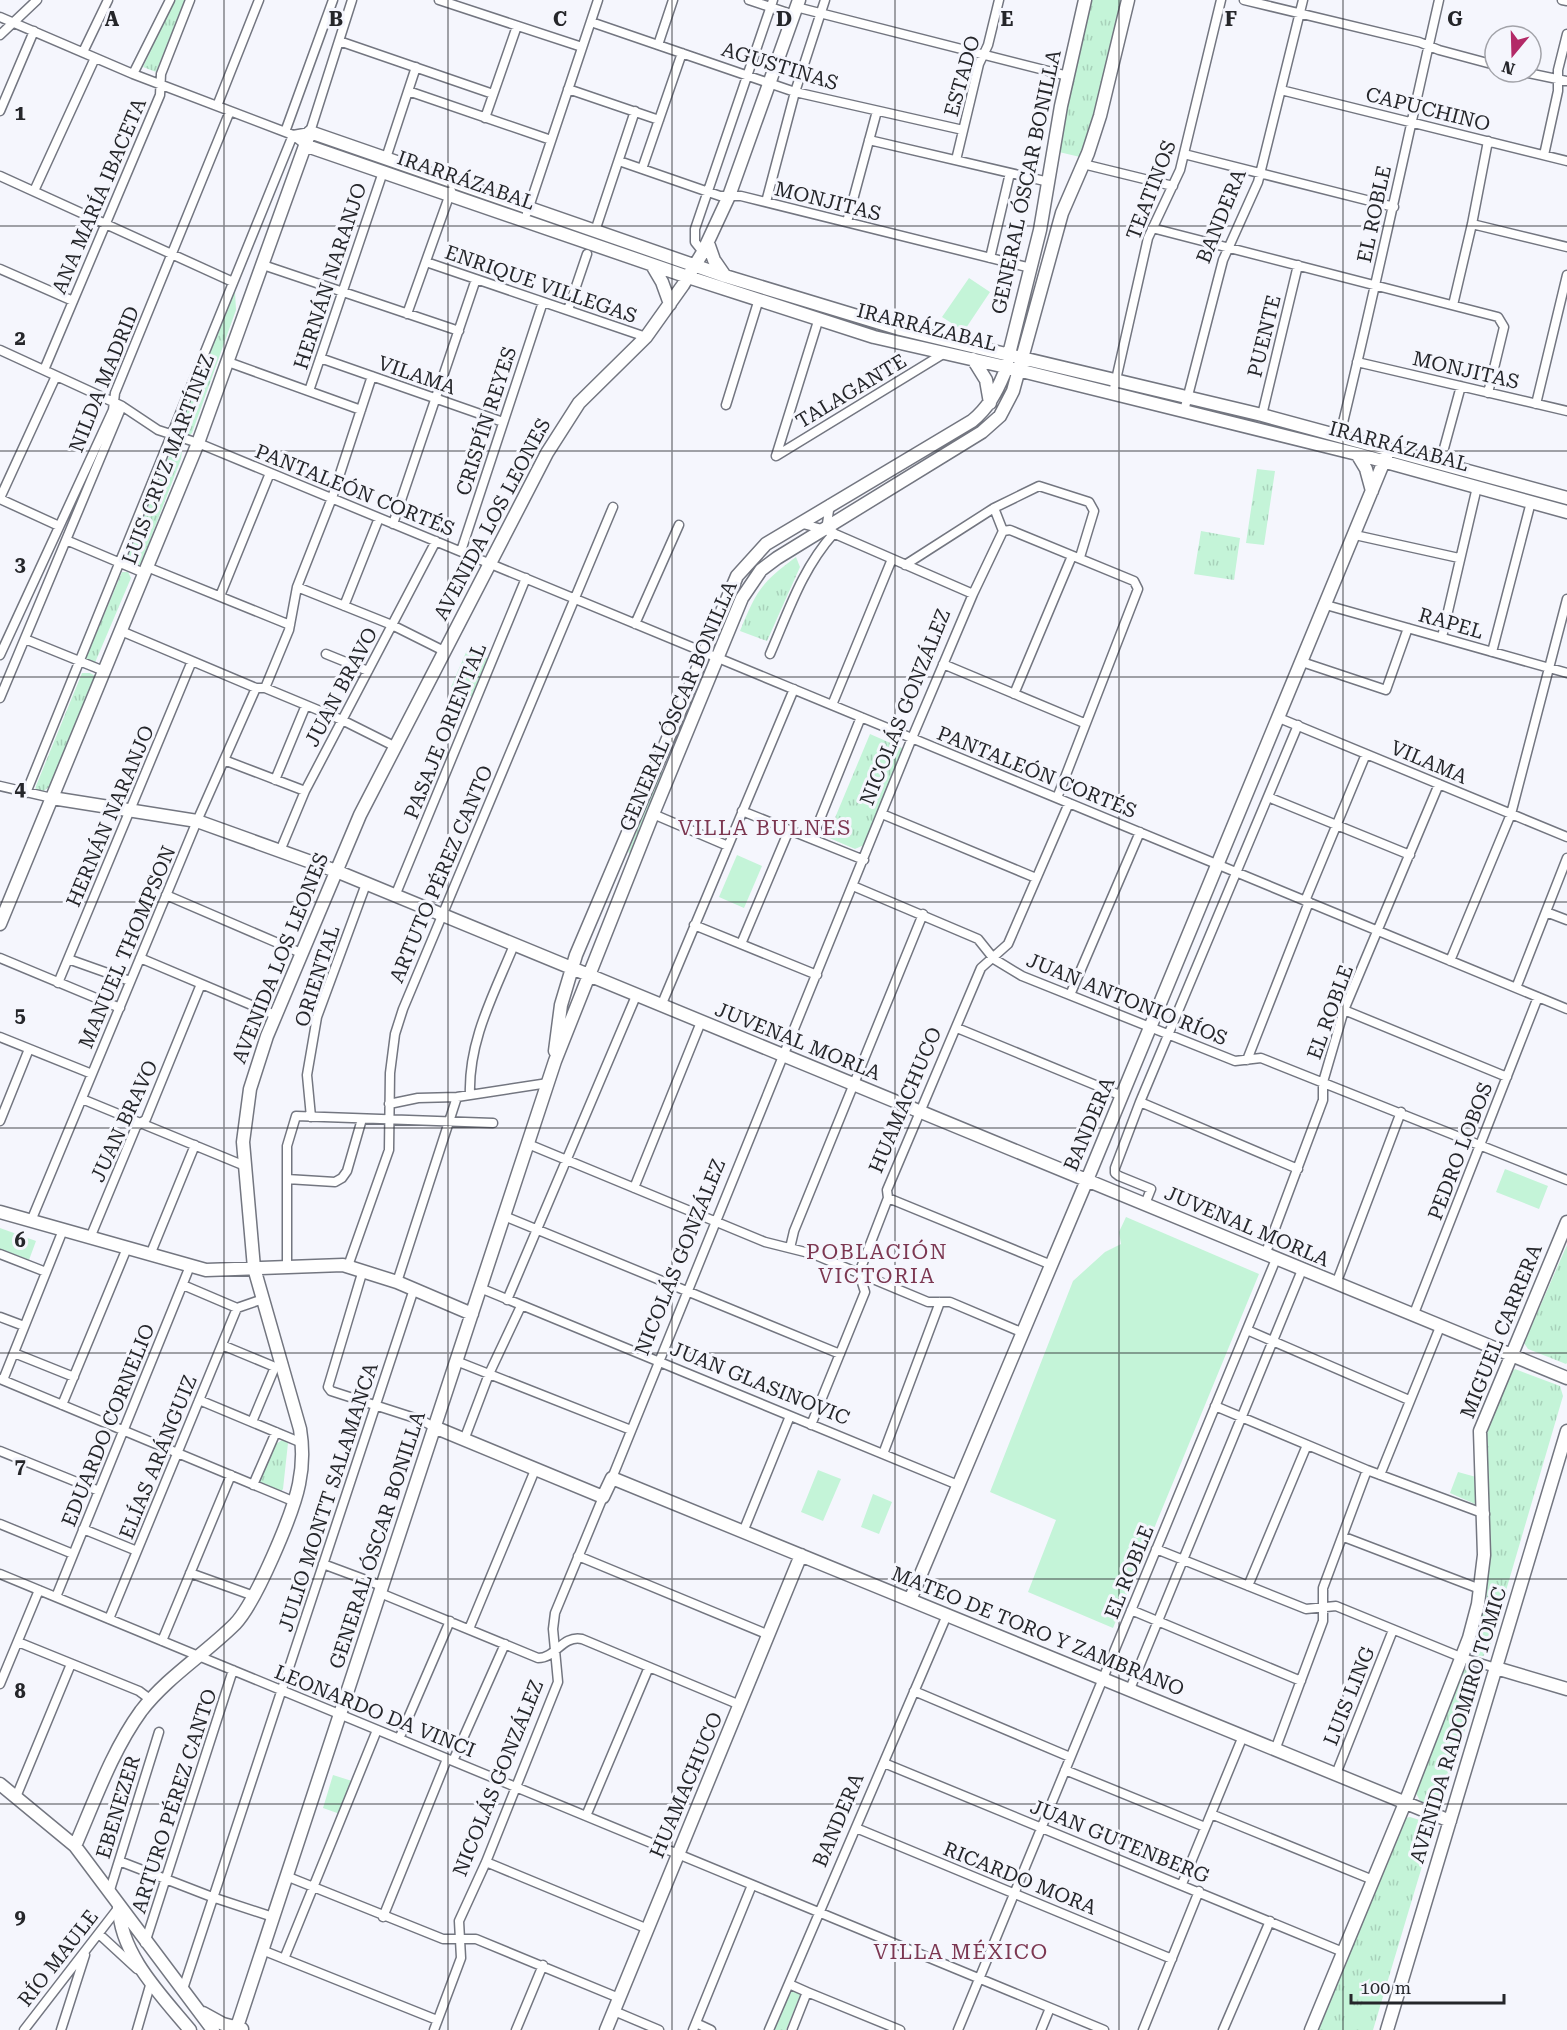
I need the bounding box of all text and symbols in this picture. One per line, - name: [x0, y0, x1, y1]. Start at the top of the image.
- text: A: [105, 7, 120, 31]
- text: B: [329, 7, 343, 31]
- text: C: [553, 7, 567, 31]
- text: D: [776, 7, 792, 31]
- text: E: [1001, 7, 1014, 31]
- text: F: [1225, 7, 1237, 31]
- text: G: [1447, 7, 1463, 31]
- north arrow: [1483, 24, 1543, 84]
- street label: ESTADO: [939, 33, 985, 119]
- street label: AGUSTINAS: [719, 37, 841, 95]
- street label: GENERAL ÓSCAR BONILLA: [986, 48, 1066, 316]
- text: N: [1499, 57, 1517, 79]
- street label: CAPUCHINO: [1363, 82, 1493, 136]
- street label: ANA MARÍA IBACETA: [47, 95, 151, 297]
- text: 1: [14, 101, 26, 125]
- street label: TEATINOS: [1121, 137, 1181, 243]
- street label: IRARRÁZABAL: [394, 145, 538, 215]
- street label: EL ROBLE: [1352, 163, 1396, 265]
- street label: BANDERA: [1191, 165, 1251, 267]
- street label: MONJITAS: [772, 176, 884, 226]
- street label: HERNÁN NARANJO: [289, 180, 371, 372]
- street label: ENRIQUE VILLEGAS: [442, 240, 640, 328]
- street label: PUENTE: [1242, 292, 1286, 380]
- street label: IRARRÁZABAL: [854, 298, 1000, 356]
- street label: NILDA MADRID: [64, 302, 144, 456]
- text: 2: [14, 326, 26, 350]
- street label: CRISPÍN REYES: [451, 344, 521, 498]
- street label: MONJITAS: [1410, 346, 1522, 394]
- street label: TALAGANTE: [791, 349, 911, 433]
- street label: VILAMA: [375, 350, 459, 400]
- street label: LUIS CRUZ MARTÍNEZ: [117, 351, 219, 567]
- street label: AVENIDA LOS LEONES: [429, 414, 555, 624]
- street label: IRARRÁZABAL: [1327, 416, 1471, 476]
- street label: PANTALEÓN CORTÉS: [252, 439, 458, 541]
- text: 3: [14, 552, 26, 576]
- street label: GENERAL ÓSCAR BONILLA: [614, 577, 742, 835]
- street label: RAPEL: [1416, 602, 1486, 644]
- street label: NICOLÁS GONZÁLEZ: [855, 605, 955, 809]
- street label: JUAN BRAVO: [300, 623, 382, 751]
- street label: PASAJE ORIENTAL: [399, 640, 491, 822]
- street label: PANTALEÓN CORTÉS: [934, 721, 1140, 823]
- street label: HERNÁN NARANJO: [61, 722, 159, 910]
- street label: VILAMA: [1387, 735, 1471, 789]
- street label: ARTUTO PÉREZ CANTO: [384, 762, 498, 986]
- text: 4: [14, 777, 26, 801]
- district label: VILLA BULNES: [678, 816, 852, 840]
- street label: MANUEL THOMPSON: [73, 842, 181, 1052]
- street label: AVENIDA LOS LEONES: [227, 849, 333, 1067]
- street label: ORIENTAL: [289, 922, 345, 1030]
- street label: JUAN ANTONIO RÍOS: [1023, 948, 1231, 1050]
- street label: EL ROBLE: [1302, 962, 1358, 1062]
- street label: JUVENAL MORLA: [712, 997, 884, 1085]
- text: 5: [14, 1003, 26, 1027]
- street label: HUAMACHUCO: [863, 1024, 947, 1176]
- street label: JUAN BRAVO: [85, 1056, 163, 1186]
- street label: BANDERA: [1058, 1073, 1120, 1175]
- street label: PEDRO LOBOS: [1423, 1079, 1497, 1223]
- street label: NICOLÁS GONZÁLEZ: [630, 1155, 730, 1359]
- street label: JUVENAL MORLA: [1161, 1180, 1333, 1272]
- text: 6: [14, 1228, 26, 1252]
- district label: POBLACIÓN VICTORIA: [806, 1239, 948, 1288]
- street label: MIGUEL CARRERA: [1455, 1240, 1547, 1422]
- street label: EDUARDO CORNELIO: [56, 1320, 160, 1530]
- street label: JUAN GLASINOVIC: [667, 1336, 853, 1430]
- street label: JULIO MONTT SALAMANCA: [273, 1360, 383, 1634]
- street label: ELÍAS ARÁNGUIZ: [114, 1372, 202, 1542]
- street label: GENERAL ÓSCAR BONILLA: [324, 1408, 430, 1672]
- text: 7: [14, 1454, 26, 1478]
- street label: EL ROBLE: [1099, 1522, 1159, 1622]
- street label: MATEO DE TORO Y ZAMBRANO: [888, 1561, 1188, 1701]
- street label: AVENIDA RADOMIRO TOMIC: [1404, 1584, 1512, 1866]
- street label: LUIS LING: [1318, 1643, 1380, 1749]
- street label: LEONARDO DA VINCI: [271, 1660, 479, 1762]
- street label: NICOLÁS GONZÁLEZ: [448, 1676, 548, 1880]
- text: 8: [14, 1679, 26, 1703]
- street label: ARTURO PÉREZ CANTO: [126, 1686, 222, 1916]
- street label: HUAMACHUCO: [644, 1709, 728, 1861]
- street label: EBENEZER: [91, 1752, 145, 1862]
- street label: BANDERA: [807, 1769, 869, 1871]
- street label: JUAN GUTENBERG: [1027, 1794, 1214, 1888]
- street label: RICARDO MORA: [940, 1836, 1100, 1920]
- street label: RÍO MAULE: [13, 1905, 103, 2011]
- text: 9: [14, 1905, 26, 1929]
- district label: VILLA MÉXICO: [873, 1939, 1049, 1964]
- scale bar: [1351, 1967, 1504, 2005]
- text: 100 m: [1360, 1977, 1411, 1998]

